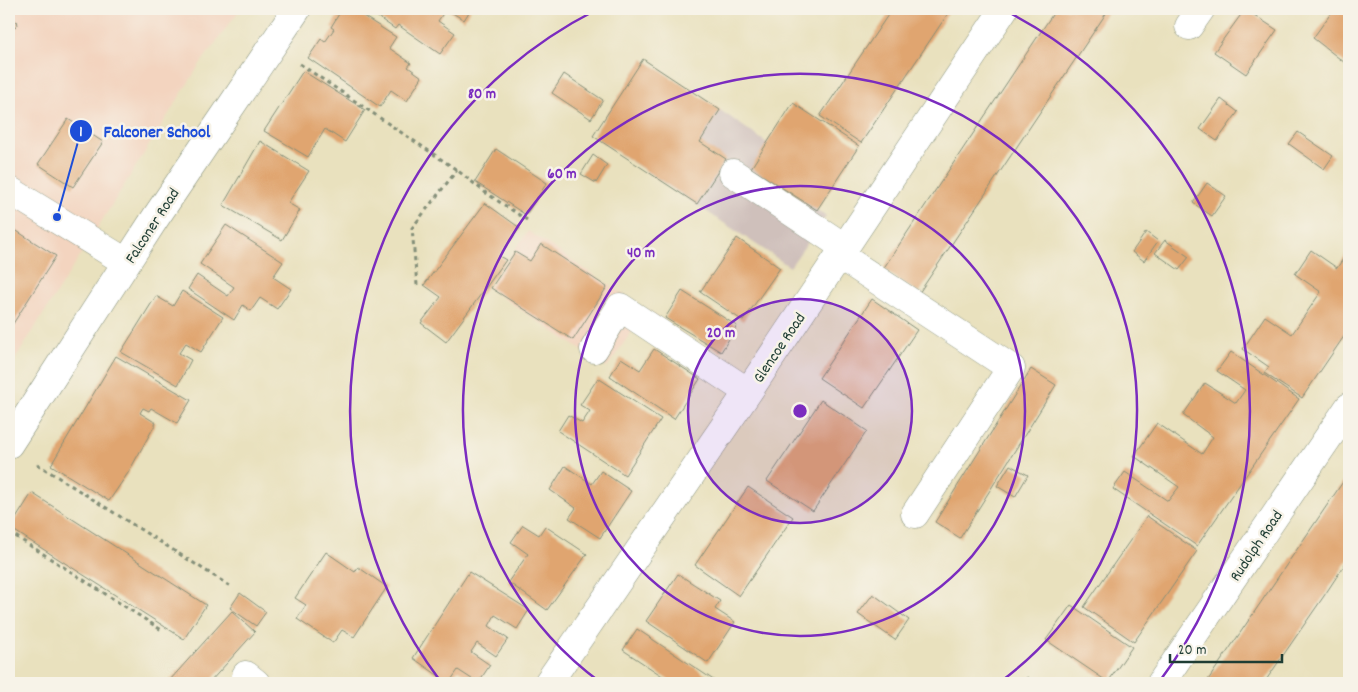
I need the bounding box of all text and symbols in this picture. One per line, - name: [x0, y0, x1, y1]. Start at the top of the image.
- text: 80 m: [468, 84, 496, 106]
- callout: Falconer School: [69, 114, 220, 147]
- text: Falconer School: [104, 121, 211, 146]
- text: 1: [79, 122, 83, 144]
- text: 60 m: [547, 164, 577, 186]
- street label: Falconer Road: [120, 184, 186, 269]
- text: 40 m: [627, 243, 655, 265]
- street label: Glencoe Road: [748, 309, 812, 388]
- text: 20 m: [707, 323, 735, 345]
- centre of rings: [791, 402, 809, 420]
- street label: Rudolph Road: [1225, 506, 1289, 587]
- scale bar: [1170, 632, 1283, 664]
- text: 20 m: [1178, 640, 1206, 662]

